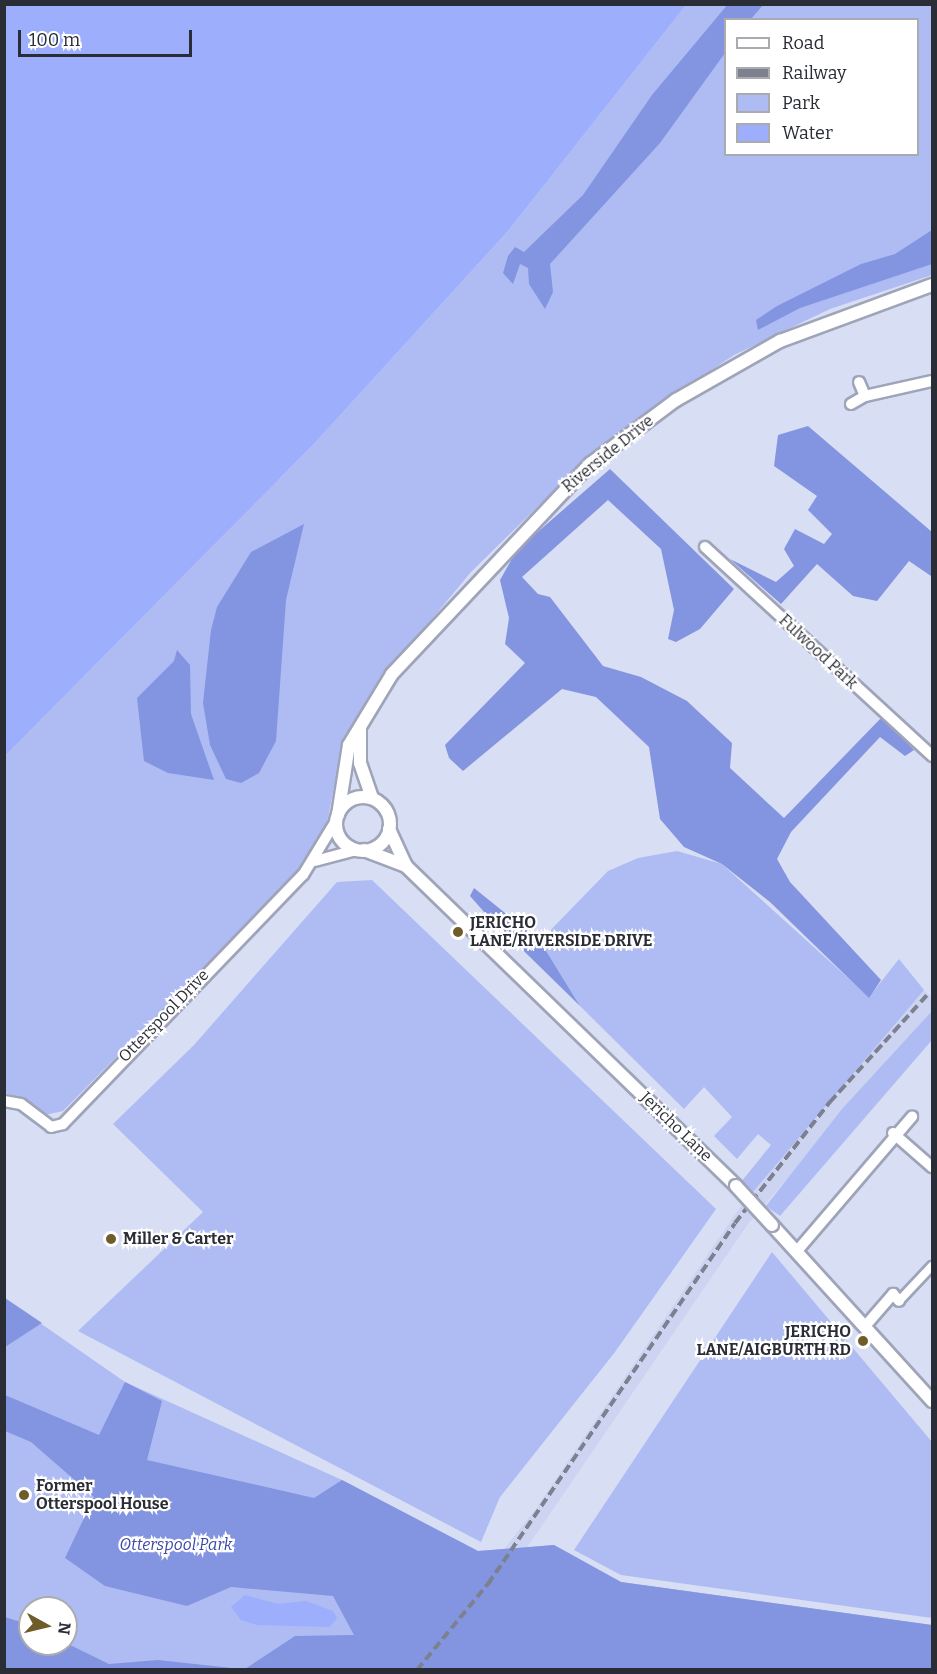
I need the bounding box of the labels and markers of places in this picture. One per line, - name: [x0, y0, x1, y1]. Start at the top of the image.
- place label: JERICHO LANE/RIVERSIDE DRIVE: [470, 913, 653, 951]
- marker: JERICHO LANE/RIVERSIDE DRIVE: [451, 925, 465, 939]
- place label: Miller & Carter: [123, 1229, 233, 1249]
- marker: Miller & Carter: [104, 1232, 118, 1246]
- place label: JERICHO LANE/AIGBURTH RD: [696, 1322, 851, 1360]
- marker: JERICHO LANE/AIGBURTH RD: [856, 1334, 870, 1348]
- place label: Former Otterspool House: [36, 1476, 169, 1514]
- marker: Former Otterspool House: [17, 1488, 31, 1502]

